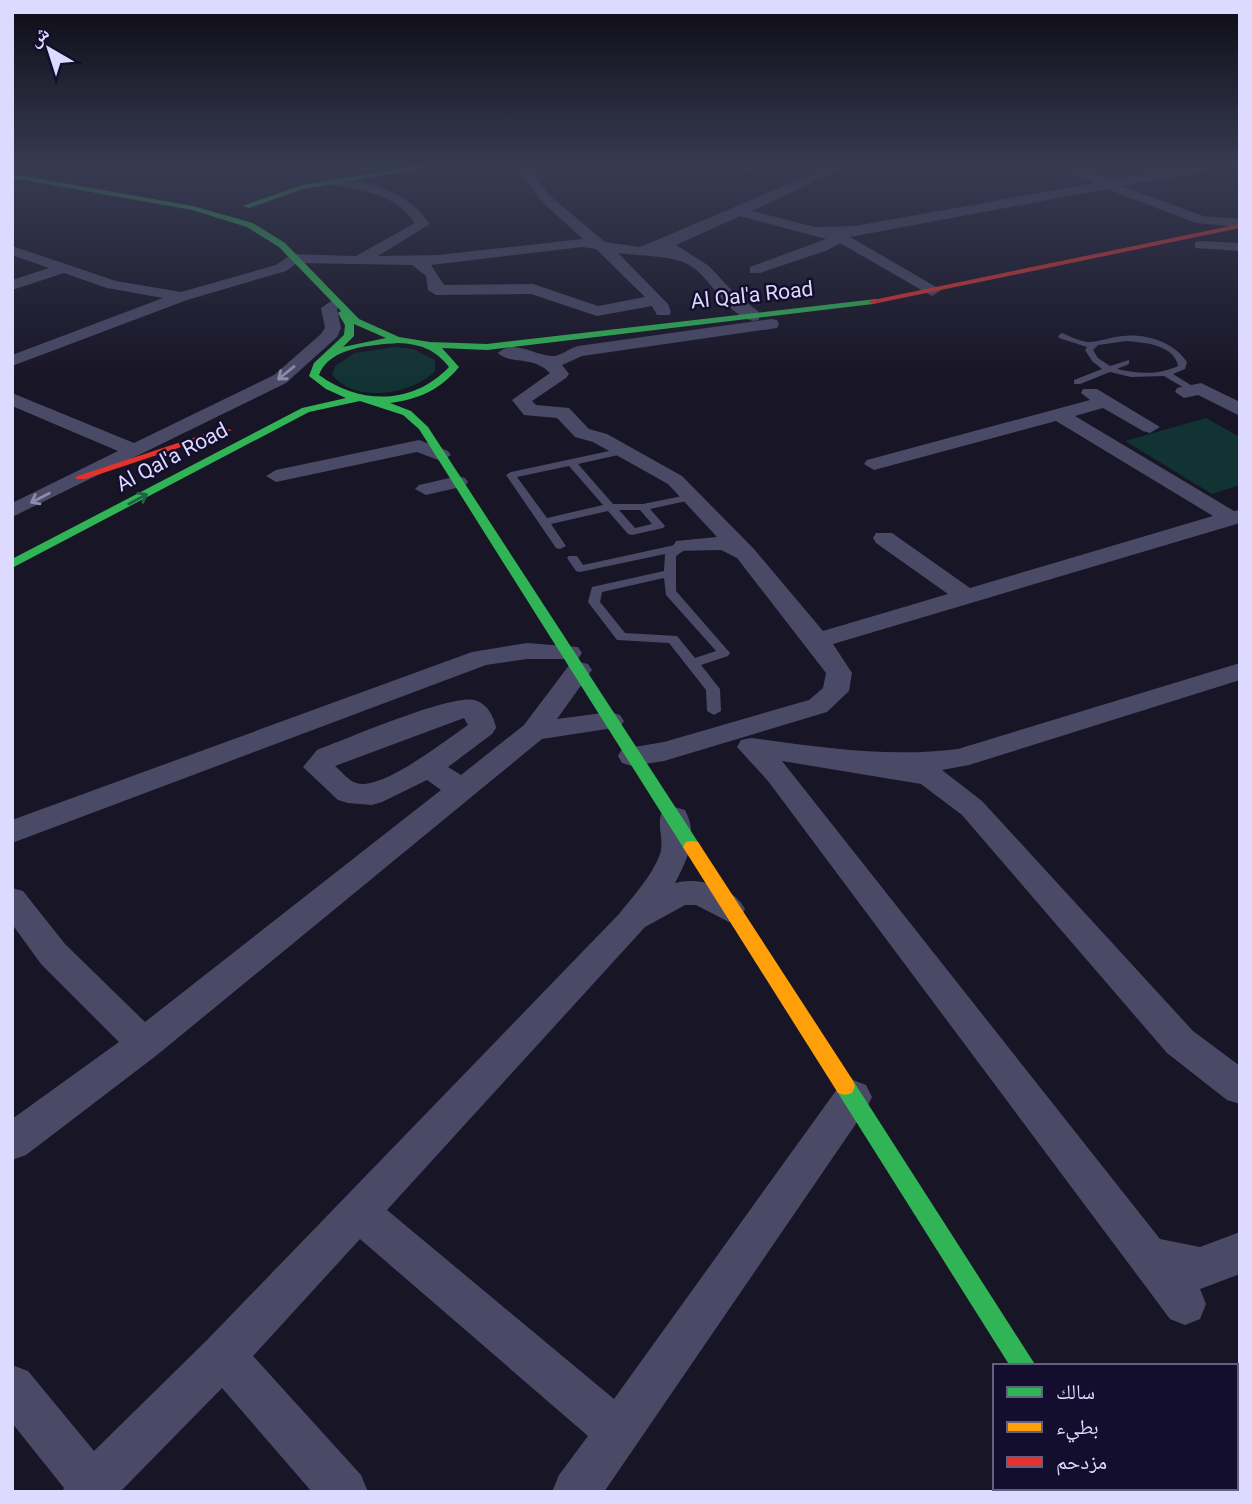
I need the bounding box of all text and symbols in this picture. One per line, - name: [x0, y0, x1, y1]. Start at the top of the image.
- north arrow: [14, 14, 84, 84]
- text: ش: [24, 21, 54, 51]
- street label: Al Qal'a Road: [690, 277, 814, 313]
- one-way arrow: [277, 365, 295, 381]
- street label: Al Qal'a Road: [112, 418, 232, 496]
- one-way arrow: [30, 491, 51, 505]
- one-way arrow: [127, 491, 148, 505]
- legend: [993, 1364, 1238, 1490]
- text: سالك: [1056, 1380, 1095, 1404]
- text: بطيء: [1056, 1415, 1099, 1443]
- text: مزدحم: [1056, 1450, 1107, 1476]

